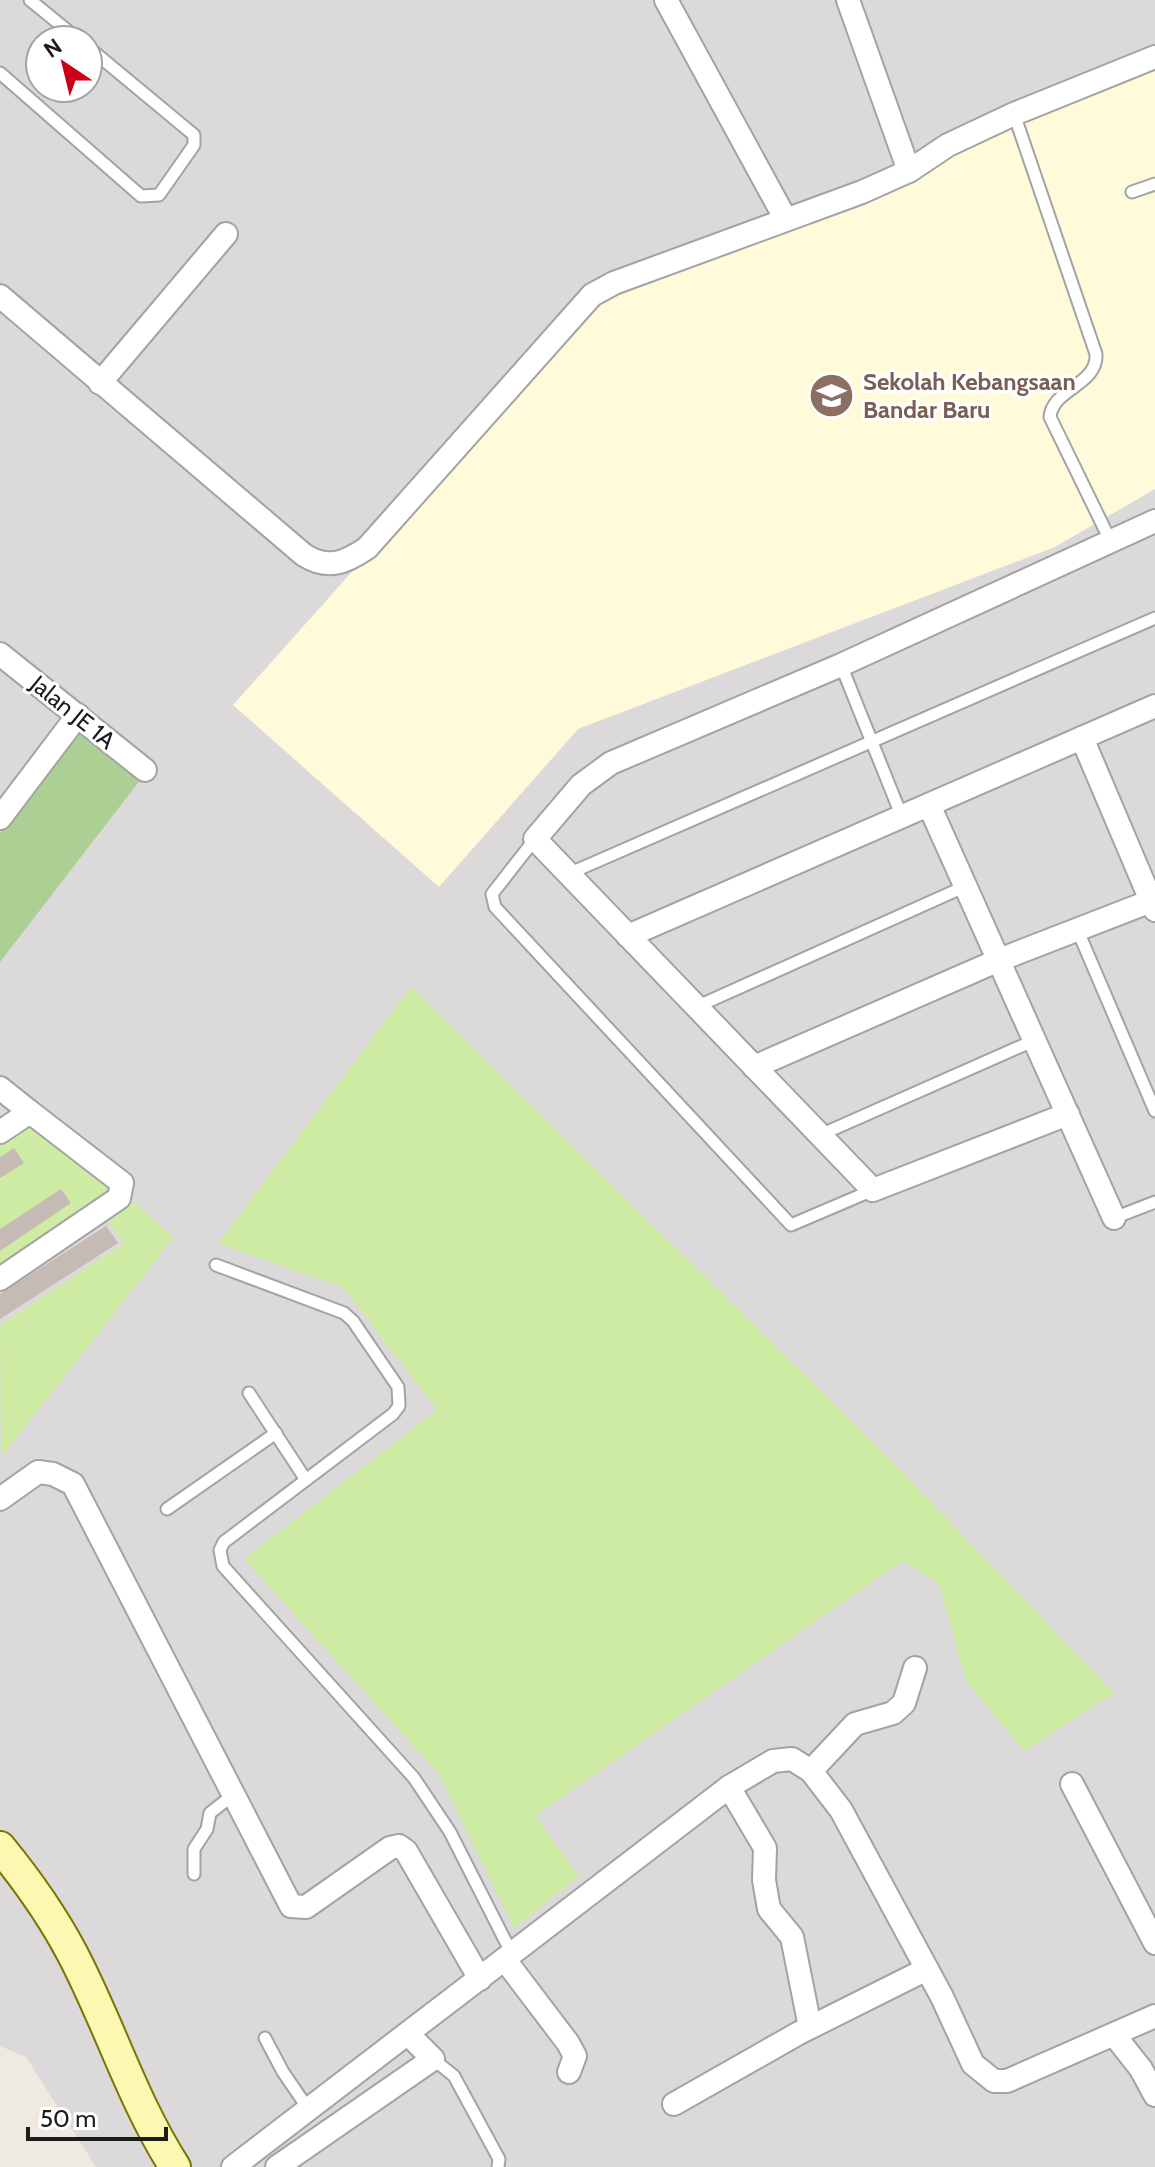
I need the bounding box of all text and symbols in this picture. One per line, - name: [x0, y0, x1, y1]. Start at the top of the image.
- north arrow: [24, 24, 104, 104]
- text: N: [39, 33, 67, 64]
- place label: Sekolah Kebangsaan Bandar Baru: [863, 367, 1076, 424]
- school or university icon: Sekolah Kebangsaan Bandar Baru: [808, 371, 856, 419]
- street label: Jalan JE 1A: [24, 668, 121, 755]
- scale bar: [28, 2091, 166, 2141]
- text: 50 m: [40, 2104, 96, 2133]

